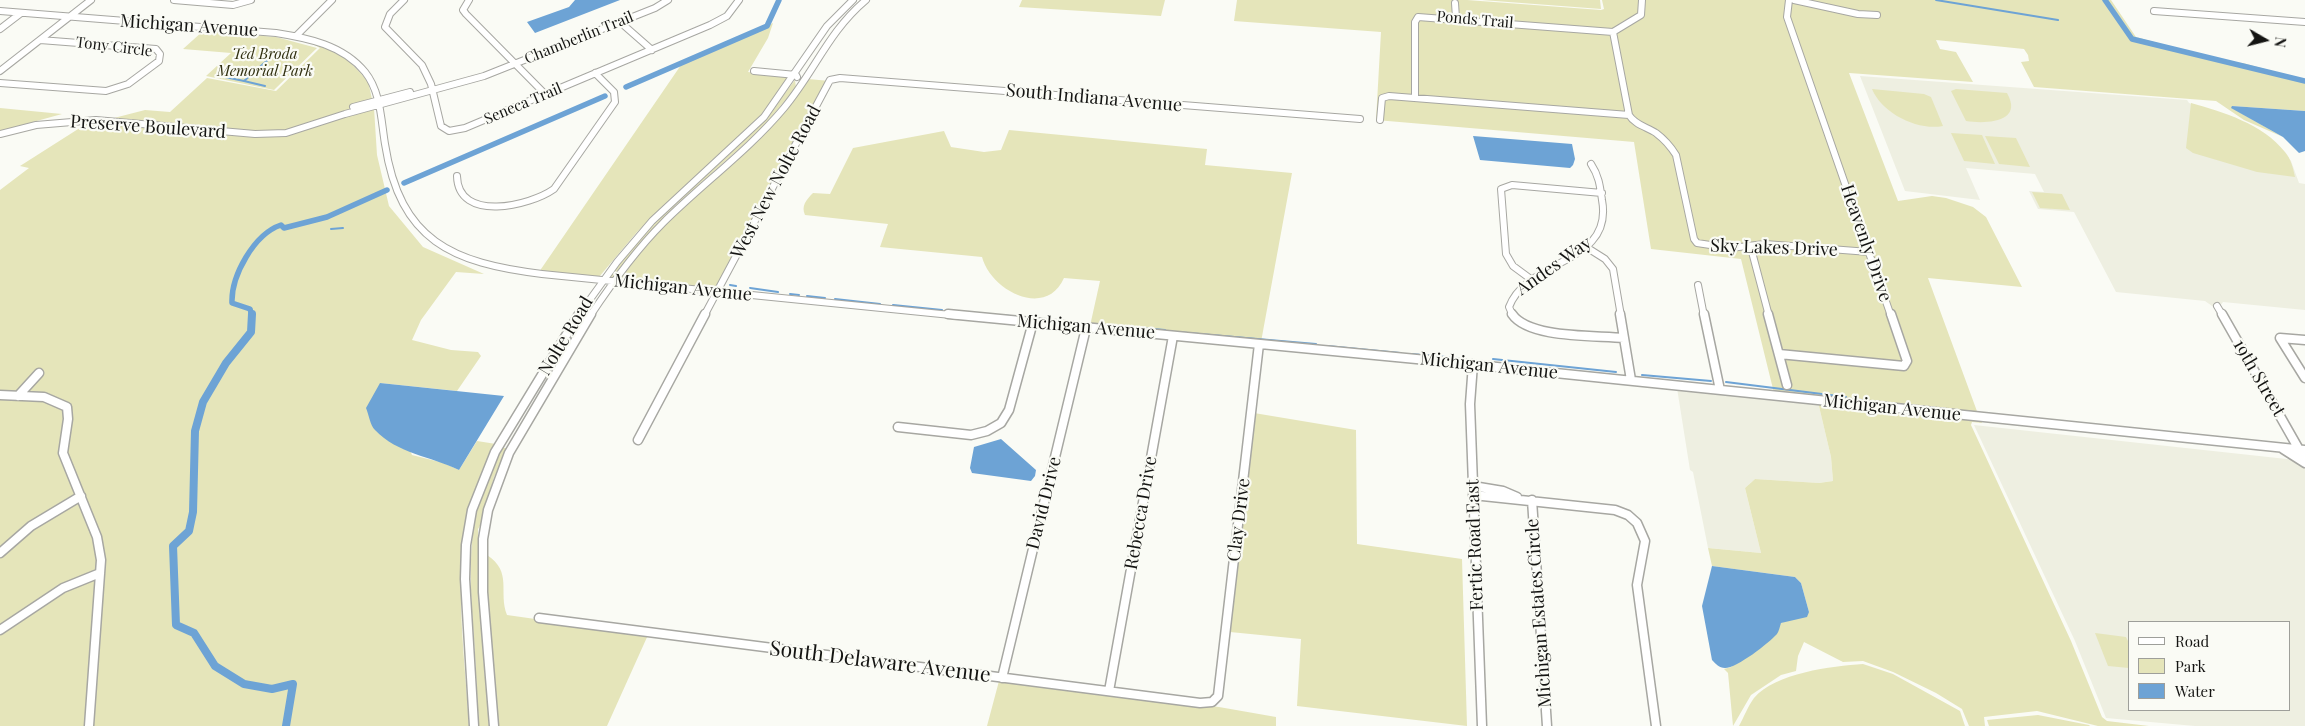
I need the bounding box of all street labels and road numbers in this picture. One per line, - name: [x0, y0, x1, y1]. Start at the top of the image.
- street label: Chamberlin Trail: [522, 8, 636, 68]
- street label: Ponds Trail: [1436, 8, 1514, 32]
- street label: Michigan Avenue: [119, 10, 259, 42]
- street label: Tony Circle: [75, 33, 153, 61]
- street label: Seneca Trail: [481, 80, 565, 128]
- street label: South Indiana Avenue: [1005, 80, 1183, 116]
- street label: West New Nolte Road: [726, 101, 826, 263]
- street label: Preserve Boulevard: [69, 111, 227, 143]
- street label: Heavenly Drive: [1836, 182, 1896, 304]
- street label: Andes Way: [1512, 232, 1596, 300]
- street label: Sky Lakes Drive: [1710, 235, 1838, 261]
- street label: Michigan Avenue: [613, 270, 753, 306]
- street label: Nolte Road: [534, 293, 598, 379]
- street label: Michigan Avenue: [1016, 310, 1156, 344]
- street label: 19th Street: [2228, 336, 2290, 420]
- street label: Michigan Avenue: [1419, 348, 1559, 384]
- street label: Michigan Avenue: [1822, 390, 1962, 426]
- street label: David Drive: [1022, 454, 1066, 552]
- street label: Rebecca Drive: [1120, 454, 1162, 572]
- street label: Clay Drive: [1223, 477, 1255, 563]
- street label: Fertic Road East: [1462, 479, 1488, 611]
- street label: Michigan Estates Circle: [1522, 518, 1556, 708]
- street label: South Delaware Avenue: [768, 636, 992, 688]

